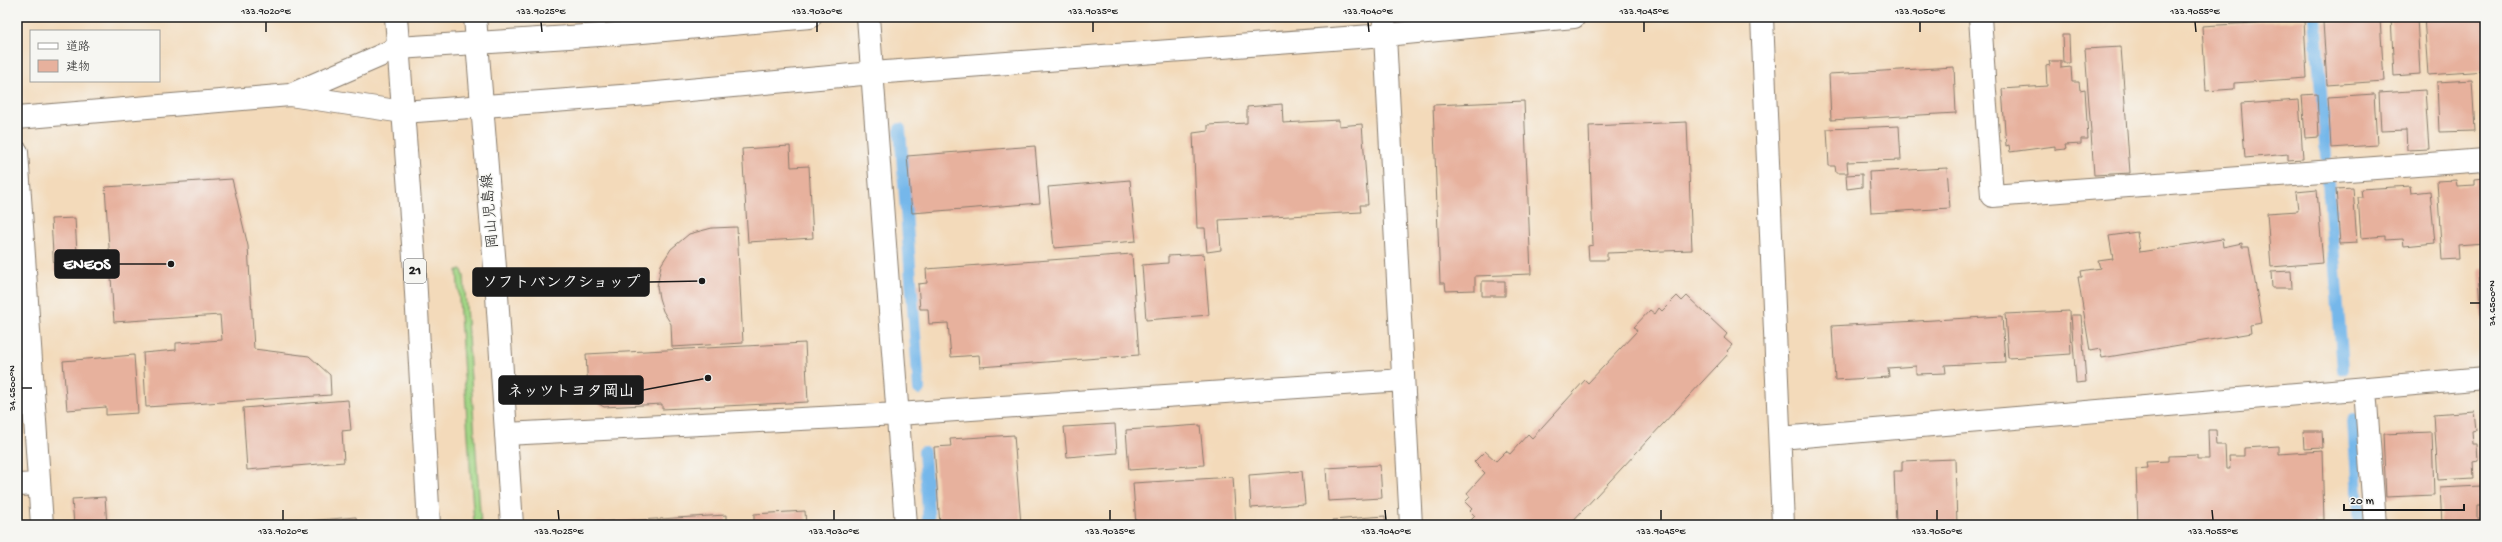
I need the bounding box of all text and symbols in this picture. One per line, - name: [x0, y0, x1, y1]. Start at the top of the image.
- text: 133.9020°E: [240, 6, 292, 18]
- text: 133.9025°E: [515, 6, 566, 18]
- text: 133.9030°E: [791, 6, 843, 18]
- text: 133.9035°E: [1067, 6, 1118, 18]
- text: 133.9040°E: [1342, 6, 1393, 18]
- text: 133.9045°E: [1619, 6, 1669, 18]
- text: 133.9050°E: [1894, 6, 1946, 18]
- text: 133.9055°E: [2169, 6, 2221, 18]
- legend: [30, 30, 160, 82]
- text: 道路: [66, 40, 90, 55]
- text: 建物: [66, 60, 90, 75]
- street label: 岡山児島線: [478, 173, 503, 249]
- callout: ENEOS: [55, 250, 119, 278]
- text: ENEOS: [63, 257, 111, 276]
- road number: 21: [404, 259, 426, 283]
- callout: ソフトバンクショップ: [473, 268, 649, 296]
- text: ソフトバンクショップ: [482, 274, 640, 294]
- text: 34.6500°N: [2487, 280, 2499, 327]
- text: 34.6500°N: [7, 365, 19, 412]
- callout: ネッツトヨタ岡山: [499, 376, 643, 404]
- text: ネッツトヨタ岡山: [507, 383, 635, 403]
- scale bar: [2344, 486, 2464, 512]
- text: 20 m: [2350, 495, 2375, 509]
- text: 133.9020°E: [257, 526, 309, 538]
- text: 133.9025°E: [533, 526, 584, 538]
- text: 133.9030°E: [808, 526, 860, 538]
- text: 133.9035°E: [1084, 526, 1135, 538]
- text: 133.9040°E: [1360, 526, 1411, 538]
- text: 133.9045°E: [1636, 526, 1686, 538]
- text: 133.9050°E: [1911, 526, 1963, 538]
- text: 133.9055°E: [2187, 526, 2239, 538]

